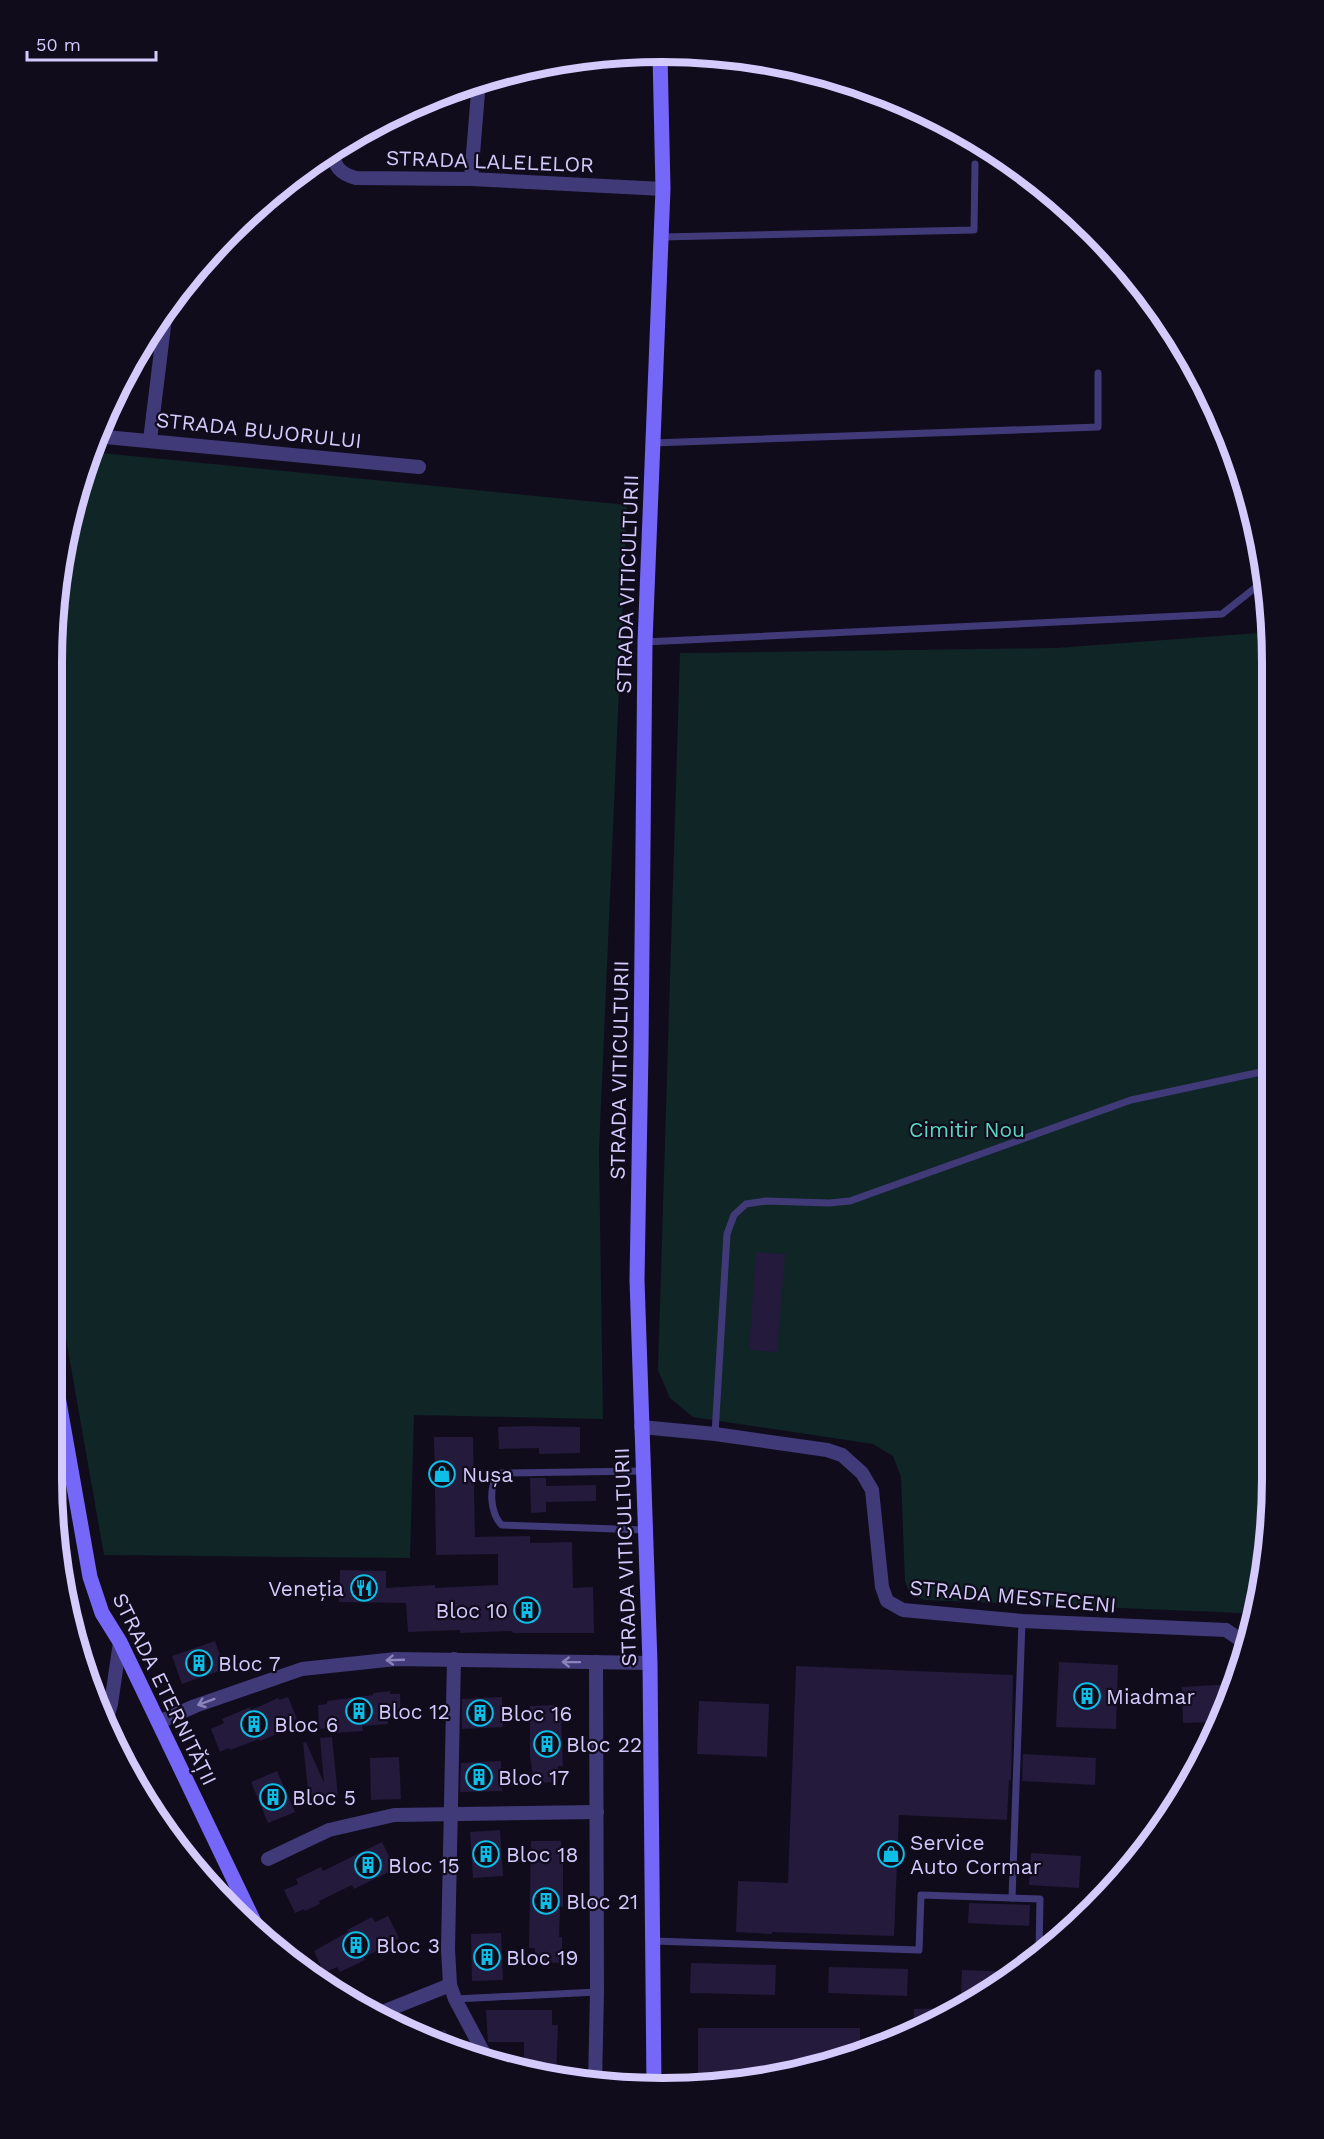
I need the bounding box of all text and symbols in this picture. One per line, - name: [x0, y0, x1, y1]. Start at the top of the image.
- scale bar: [27, 24, 156, 62]
- text: 50 m: [36, 34, 81, 55]
- street label: STRADA LALELELOR: [385, 145, 595, 177]
- street label: STRADA BUJORULUI: [155, 407, 363, 453]
- street label: STRADA VITICULTURII: [611, 474, 643, 694]
- street label: STRADA VITICULTURII: [605, 960, 633, 1180]
- park label: Cimitir Nou: [909, 1117, 1025, 1142]
- street label: STRADA VITICULTURII: [609, 1447, 641, 1667]
- shop icon: Nușa: [427, 1459, 457, 1489]
- place label: Nușa: [462, 1462, 513, 1487]
- restaurant icon: Veneția: [349, 1573, 379, 1603]
- street label: STRADA MESTECENI: [909, 1575, 1117, 1617]
- place label: Veneția: [268, 1576, 344, 1601]
- street label: STRADA ETERNITĂȚII: [107, 1589, 223, 1789]
- building icon: Bloc 10: [512, 1595, 542, 1625]
- place label: Bloc 10: [436, 1598, 508, 1623]
- building icon: Bloc 7: [184, 1648, 214, 1678]
- place label: Bloc 7: [218, 1651, 281, 1676]
- one-way arrow: [386, 1654, 406, 1665]
- one-way arrow: [561, 1656, 581, 1668]
- building icon: Miadmar: [1072, 1681, 1102, 1711]
- place label: Miadmar: [1106, 1684, 1195, 1709]
- building icon: Bloc 12: [344, 1696, 374, 1726]
- one-way arrow: [197, 1697, 216, 1708]
- building icon: Bloc 16: [465, 1698, 495, 1728]
- place label: Bloc 12: [378, 1699, 450, 1724]
- place label: Bloc 16: [500, 1701, 572, 1726]
- building icon: Bloc 6: [239, 1709, 269, 1739]
- place label: Bloc 6: [274, 1712, 338, 1737]
- building icon: Bloc 22: [532, 1729, 562, 1759]
- place label: Bloc 22: [566, 1732, 642, 1757]
- building icon: Bloc 17: [464, 1762, 494, 1792]
- place label: Bloc 17: [498, 1765, 569, 1790]
- building icon: Bloc 5: [258, 1782, 288, 1812]
- place label: Bloc 5: [292, 1785, 356, 1810]
- place label: Service Auto Cormar: [910, 1830, 1042, 1879]
- building icon: Bloc 18: [471, 1839, 501, 1869]
- shop icon: Service Auto Cormar: [876, 1839, 906, 1869]
- place label: Bloc 18: [506, 1842, 578, 1867]
- building icon: Bloc 15: [353, 1850, 383, 1880]
- place label: Bloc 15: [388, 1853, 460, 1878]
- building icon: Bloc 21: [531, 1886, 561, 1916]
- place label: Bloc 21: [566, 1889, 638, 1914]
- building icon: Bloc 3: [341, 1930, 371, 1960]
- place label: Bloc 3: [376, 1933, 440, 1958]
- building icon: Bloc 19: [472, 1942, 502, 1972]
- place label: Bloc 19: [506, 1945, 578, 1970]

